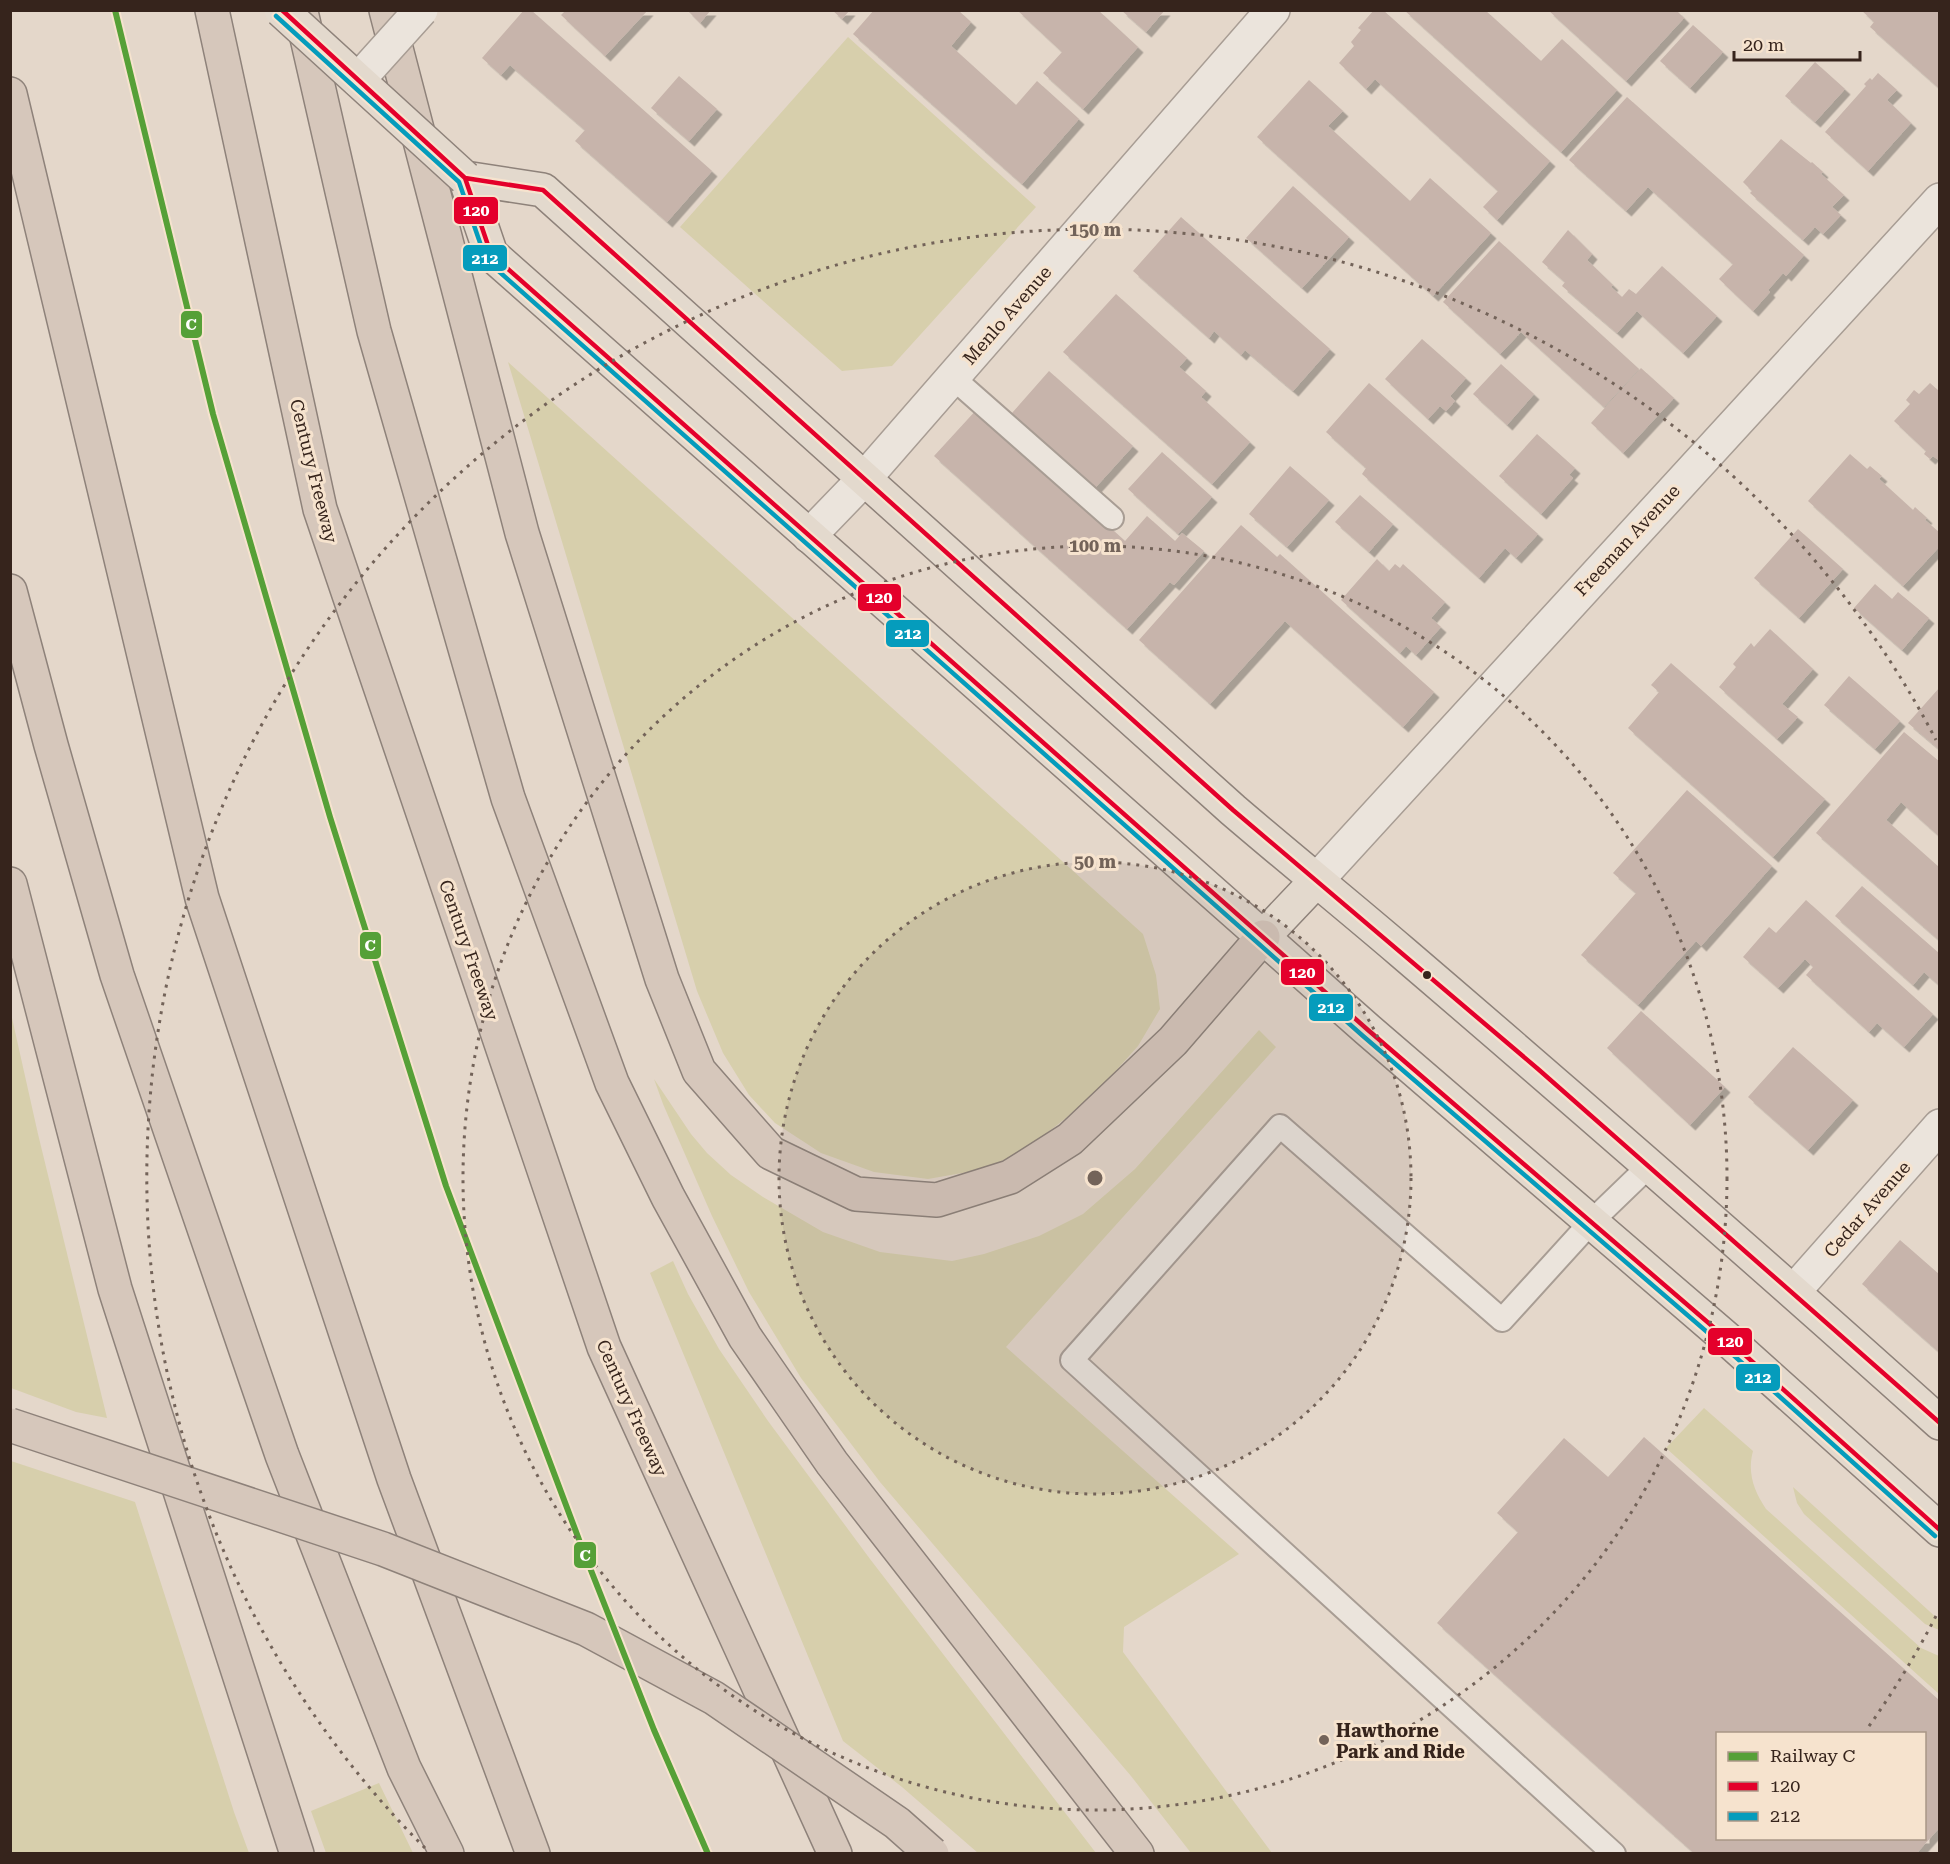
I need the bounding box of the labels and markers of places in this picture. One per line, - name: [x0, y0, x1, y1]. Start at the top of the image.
- unlabelled marker: [1421, 969, 1433, 981]
- centre of rings: [1085, 1168, 1105, 1188]
- place label: Hawthorne Park and Ride: [1336, 1720, 1465, 1762]
- marker: Hawthorne Park and Ride: [1317, 1733, 1331, 1747]

